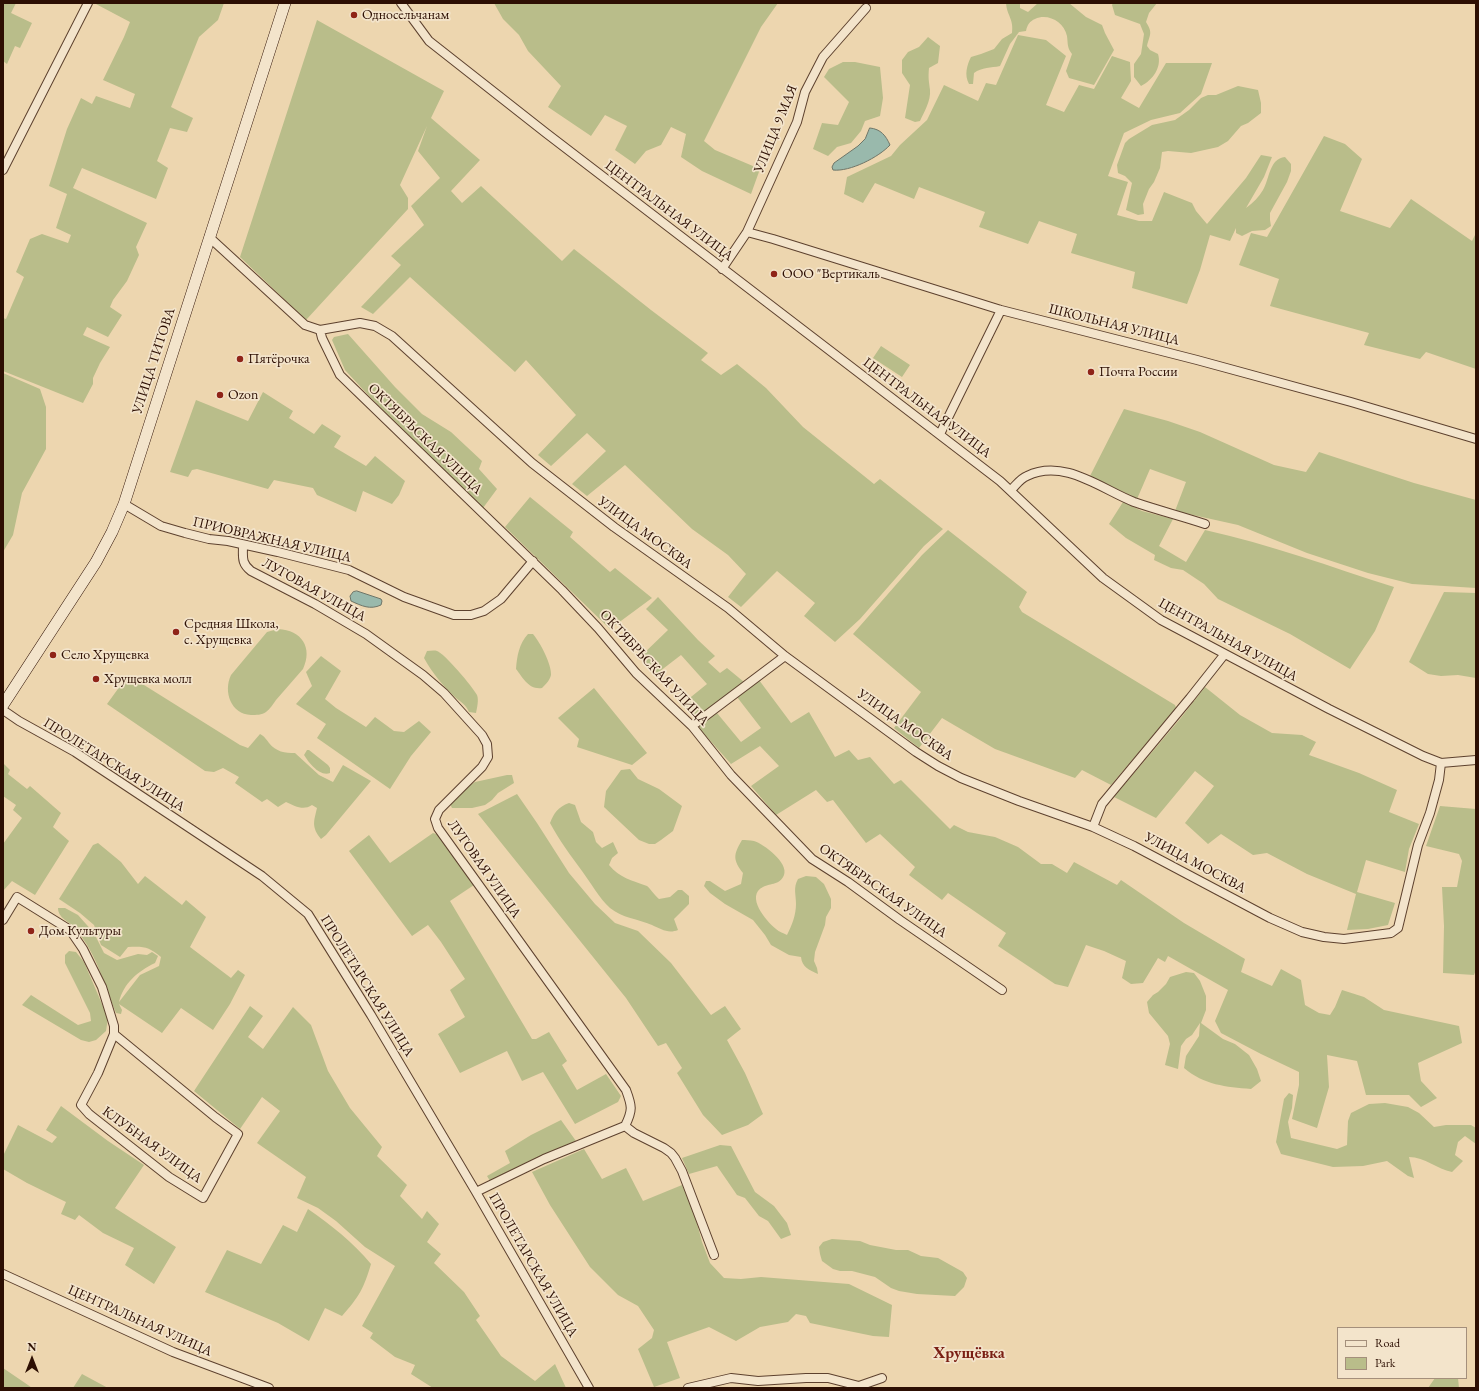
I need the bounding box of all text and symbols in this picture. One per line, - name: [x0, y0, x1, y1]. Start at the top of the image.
- place label: Односельчанам: [362, 7, 449, 23]
- marker: Односельчанам: [349, 10, 359, 20]
- street label: УЛИЦА 9 МАЯ: [751, 82, 801, 176]
- street label: ЦЕНТРАЛЬНАЯ УЛИЦА: [602, 157, 736, 265]
- place label: ООО "Вертикаль: [782, 266, 880, 282]
- marker: ООО "Вертикаль: [769, 269, 779, 279]
- street label: ШКОЛЬНАЯ УЛИЦА: [1047, 301, 1181, 349]
- street label: УЛИЦА ТИТОВА: [129, 306, 179, 416]
- place label: Пятёрочка: [248, 351, 310, 367]
- marker: Пятёрочка: [235, 354, 245, 364]
- street label: ЦЕНТРАЛЬНАЯ УЛИЦА: [860, 354, 994, 462]
- place label: Почта России: [1099, 364, 1178, 380]
- marker: Почта России: [1086, 367, 1096, 377]
- street label: ОКТЯБРЬСКАЯ УЛИЦА: [364, 380, 486, 498]
- place label: Ozon: [228, 387, 258, 403]
- marker: Ozon: [215, 390, 225, 400]
- street label: УЛИЦА МОСКВА: [594, 493, 696, 573]
- street label: ПРИОВРАЖНАЯ УЛИЦА: [191, 514, 353, 566]
- street label: ЛУГОВАЯ УЛИЦА: [259, 554, 369, 626]
- street label: ЦЕНТРАЛЬНАЯ УЛИЦА: [1156, 595, 1300, 685]
- street label: ОКТЯБРЬСКАЯ УЛИЦА: [596, 606, 712, 730]
- place label: Средняя Школа, с. Хрущевка: [184, 616, 279, 648]
- marker: Средняя Школа, с. Хрущевка: [171, 627, 181, 637]
- place label: Село Хрущевка: [61, 647, 149, 663]
- marker: Село Хрущевка: [48, 650, 58, 660]
- place label: Хрущевка молл: [104, 671, 192, 687]
- marker: Хрущевка молл: [91, 674, 101, 684]
- street label: УЛИЦА МОСКВА: [854, 686, 956, 764]
- street label: ПРОЛЕТАРСКАЯ УЛИЦА: [40, 714, 188, 816]
- street label: ЛУГОВАЯ УЛИЦА: [444, 817, 524, 921]
- street label: УЛИЦА МОСКВА: [1141, 829, 1249, 897]
- street label: ОКТЯБРЬСКАЯ УЛИЦА: [816, 840, 950, 942]
- street label: ПРОЛЕТАРСКАЯ УЛИЦА: [316, 912, 418, 1060]
- place label: Дом Культуры: [39, 923, 121, 939]
- marker: Дом Культуры: [26, 926, 36, 936]
- street label: КЛУБНАЯ УЛИЦА: [99, 1103, 205, 1187]
- street label: ПРОЛЕТАРСКАЯ УЛИЦА: [485, 1190, 581, 1340]
- street label: ЦЕНТРАЛЬНАЯ УЛИЦА: [65, 1282, 215, 1360]
- legend: [1337, 1327, 1467, 1379]
- text: Road: [1375, 1335, 1400, 1351]
- north arrow: [12, 1339, 52, 1379]
- text: N: [28, 1340, 36, 1354]
- district label: Хрущёвка: [933, 1344, 1005, 1364]
- text: Park: [1375, 1355, 1395, 1371]

